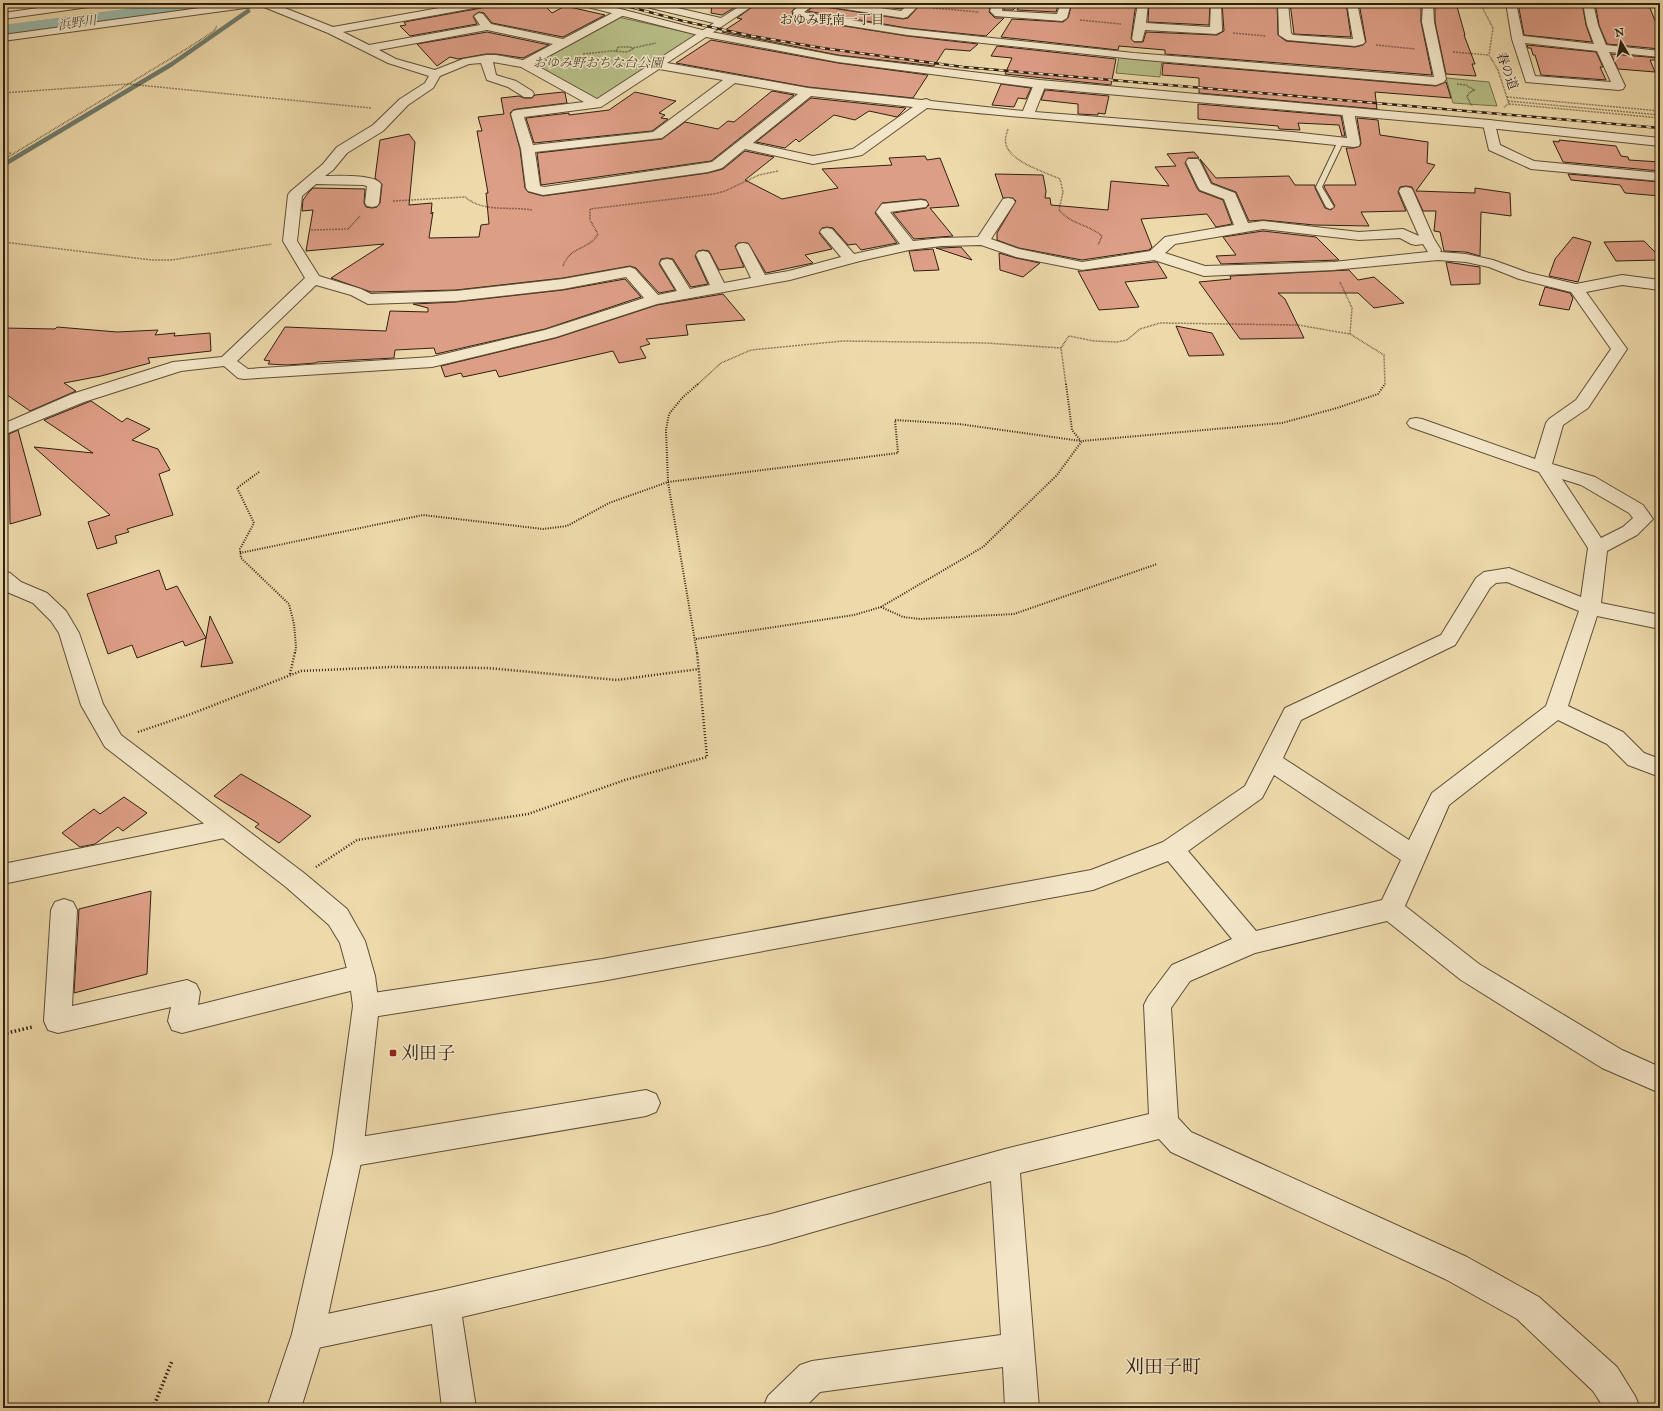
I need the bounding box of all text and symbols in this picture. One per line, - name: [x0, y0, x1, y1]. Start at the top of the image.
- water label: 浜野川: [57, 12, 99, 34]
- district label: おゆみ野南一丁目: [780, 12, 884, 28]
- north arrow: [1601, 22, 1641, 62]
- text: N: [1614, 25, 1626, 40]
- street label: 春の道: [1493, 50, 1521, 92]
- park label: おゆみ野おちな台公園: [533, 55, 665, 71]
- place label: 刈田子: [401, 1042, 455, 1064]
- marker: 刈田子: [388, 1048, 398, 1058]
- district label: 刈田子町: [1125, 1355, 1201, 1378]

